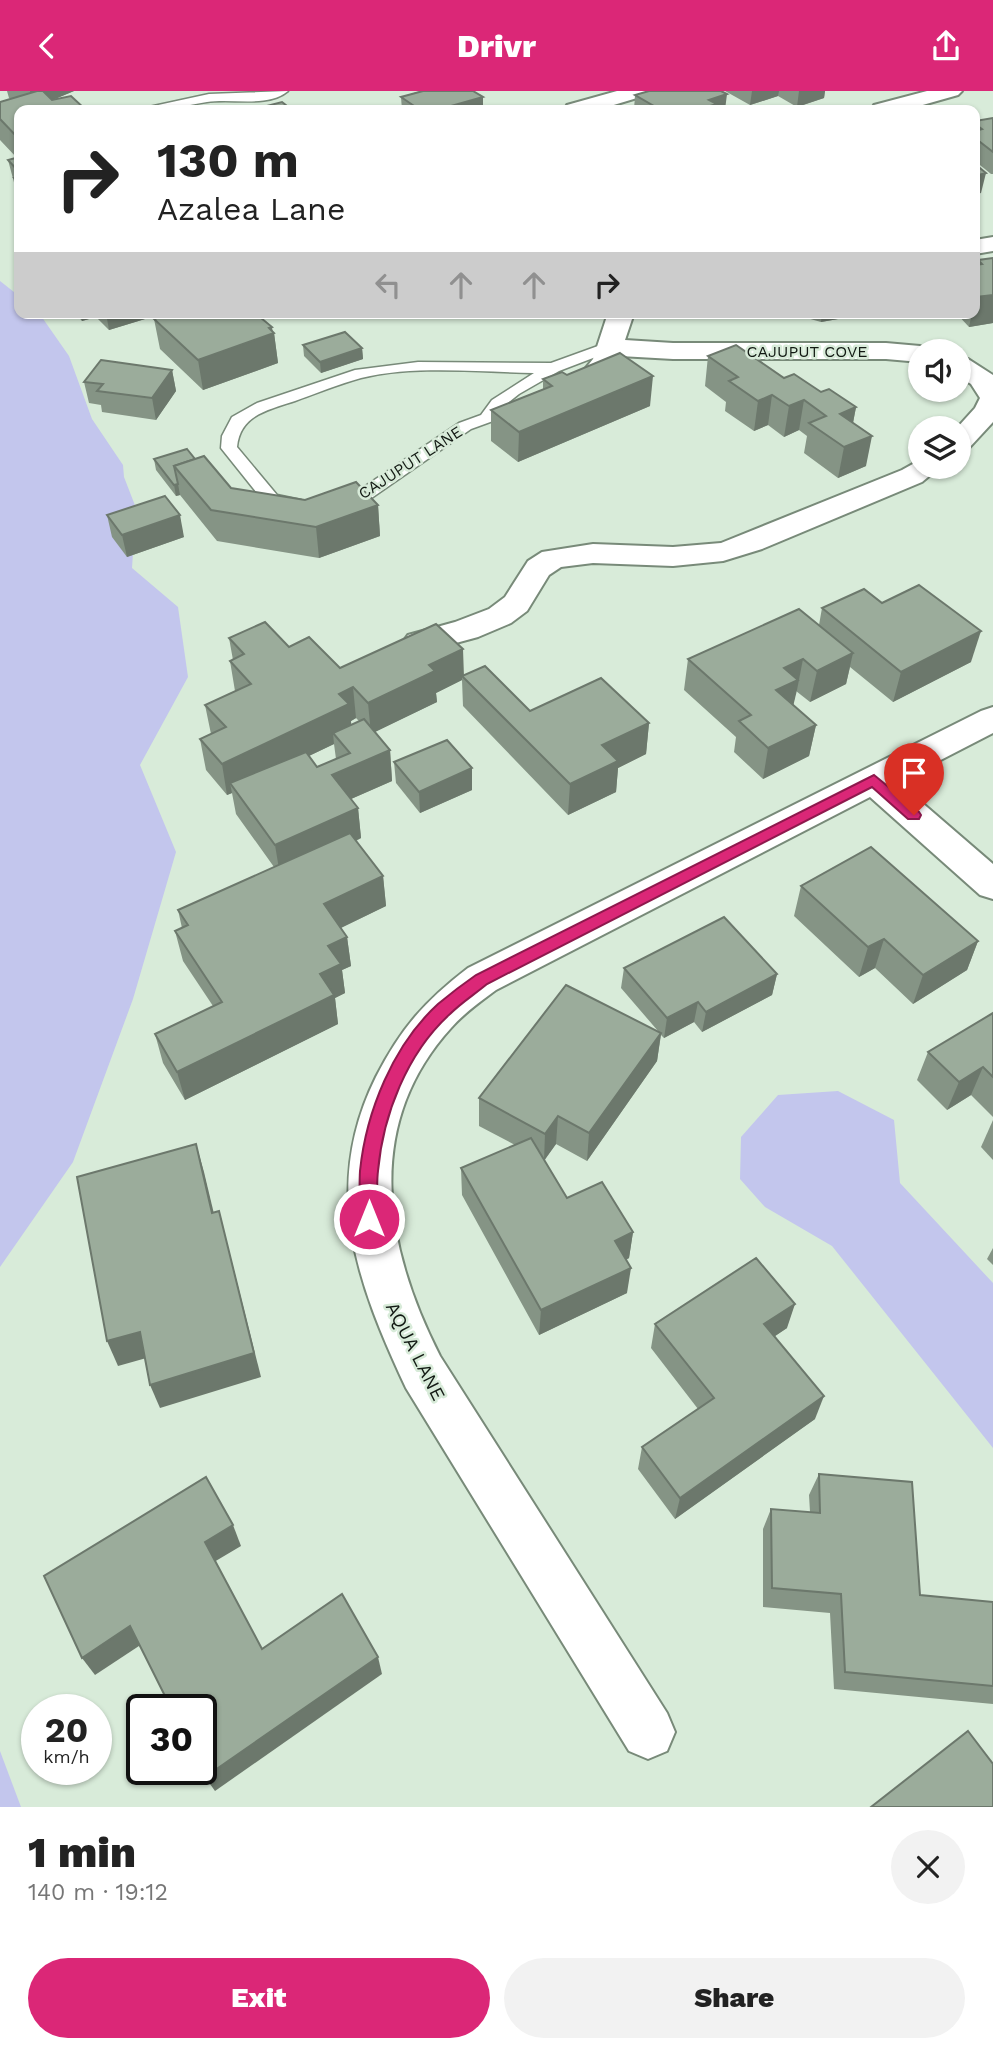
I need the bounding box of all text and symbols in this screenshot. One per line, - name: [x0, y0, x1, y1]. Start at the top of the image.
- icon: back: [28, 27, 66, 65]
- text: Drivr: [457, 27, 536, 65]
- icon: share: [927, 27, 965, 65]
- text: 130 m: [157, 131, 299, 189]
- icon: right: [42, 133, 133, 224]
- text: Azalea Lane: [157, 190, 345, 228]
- icon: left: [369, 266, 407, 304]
- icon: ahead: [442, 266, 480, 304]
- icon: ahead: [515, 266, 553, 304]
- icon: right: [588, 266, 626, 304]
- map controls: [908, 339, 971, 479]
- button: sound: [908, 339, 971, 402]
- street label: CAJUPUT COVE: [747, 342, 867, 361]
- button: layers: [908, 416, 971, 479]
- street label: CAJUPUT LANE: [355, 422, 466, 503]
- pin: [884, 743, 944, 815]
- icon: arrive: [895, 754, 933, 792]
- position arrow: [332, 1182, 406, 1256]
- street label: AQUA LANE: [381, 1298, 450, 1404]
- speed limit sign: 30: [126, 1694, 217, 1785]
- text: 20: [45, 1709, 88, 1751]
- text: km/h: [43, 1746, 90, 1767]
- text: 1 min: [28, 1828, 136, 1877]
- button: close: [891, 1830, 965, 1904]
- text: 140 m · 19:12: [28, 1879, 168, 1906]
- button: Exit: [28, 1958, 490, 2038]
- button: Share: [504, 1958, 965, 2038]

